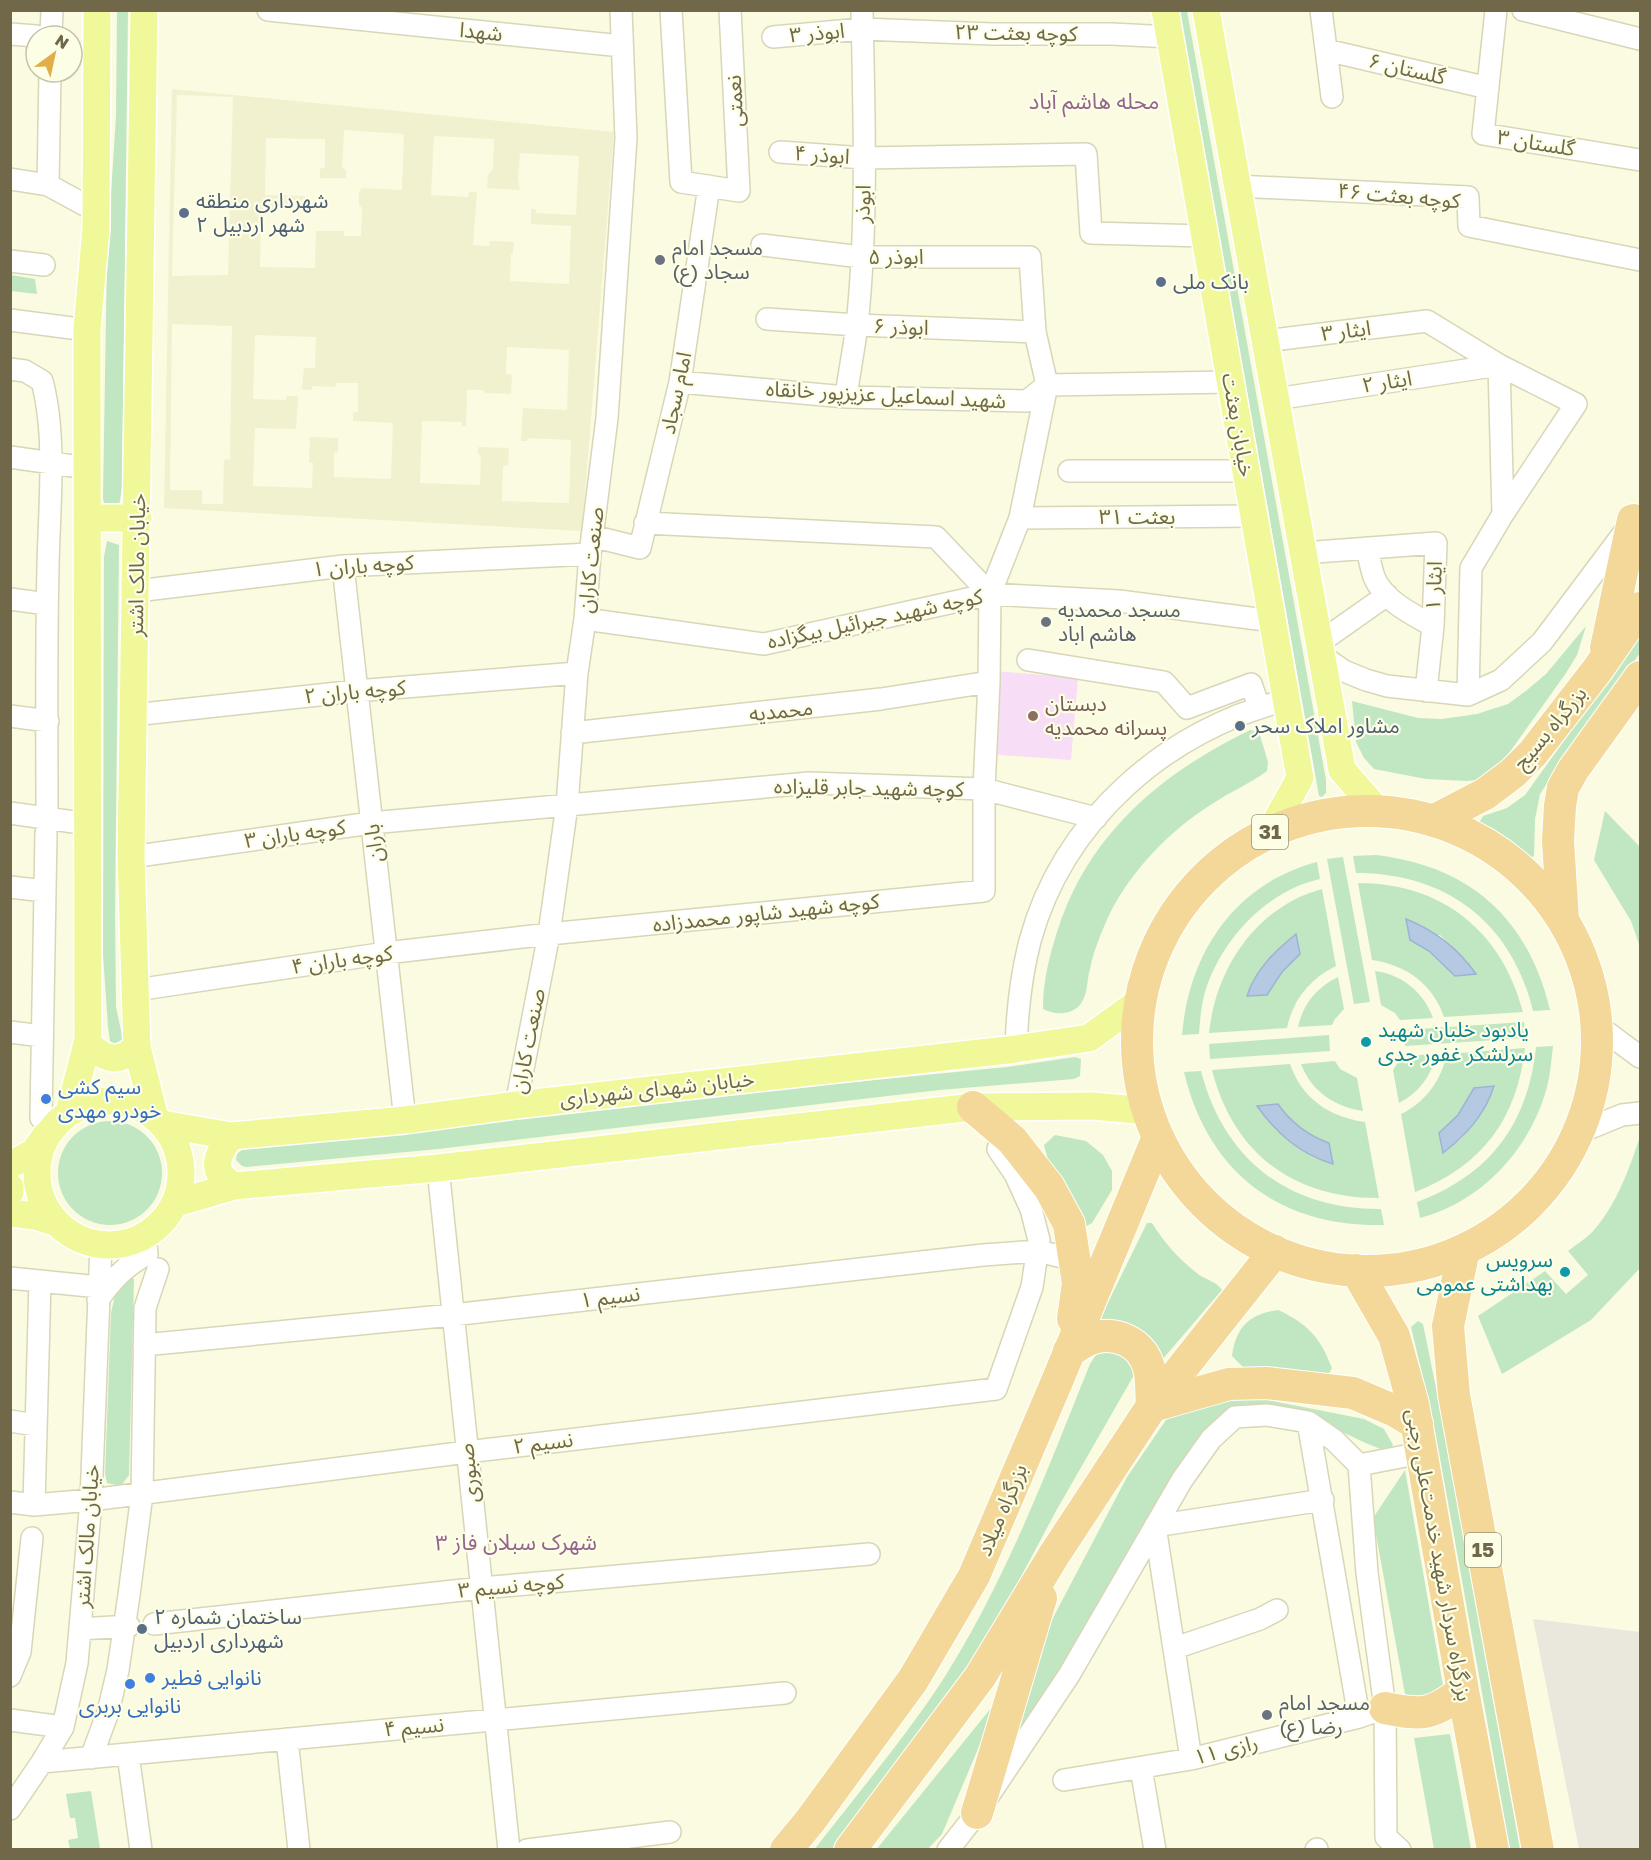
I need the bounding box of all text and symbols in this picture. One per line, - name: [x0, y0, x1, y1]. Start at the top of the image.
- street label: شهدا: [458, 16, 504, 46]
- street label: ابوذر ۳: [788, 17, 846, 47]
- street label: کوچه بعثت ۲۳: [954, 18, 1078, 47]
- north arrow: [24, 24, 84, 84]
- text: N: [52, 30, 73, 53]
- street label: گلستان ۶: [1366, 47, 1449, 90]
- street label: نعمتی: [720, 74, 748, 128]
- district label: محله هاشم آباد: [1029, 87, 1159, 118]
- street label: گلستان ۳: [1495, 123, 1577, 161]
- street label: ابوذر ۴: [793, 139, 851, 169]
- street label: کوچه بعثت ۴۶: [1337, 177, 1462, 214]
- street label: ابوذر: [848, 184, 876, 225]
- place label: شهرداری منطقه ۲ شهر اردبیل: [196, 187, 328, 237]
- marker: شهرداری منطقه ۲ شهر اردبیل: [177, 206, 191, 220]
- place label: مسجد امام سجاد (ع): [672, 234, 763, 287]
- street label: ابوذر ۵: [868, 243, 924, 269]
- marker: مسجد امام سجاد (ع): [653, 253, 667, 267]
- place label: بانک ملی: [1173, 268, 1249, 294]
- marker: بانک ملی: [1154, 275, 1168, 289]
- street label: ابوذر ۶: [873, 312, 929, 340]
- street label: ایثار ۳: [1319, 314, 1372, 346]
- street label: امام سجاد: [654, 349, 700, 437]
- street label: ایثار ۲: [1360, 364, 1414, 398]
- street label: خیابان بعثت: [1217, 371, 1261, 479]
- street label: شهید اسماعیل عزیزپور خانقاه: [765, 375, 1007, 414]
- street label: خیابان مالک اشتر: [122, 493, 150, 638]
- street label: بعثت ۳۱: [1099, 503, 1175, 529]
- street label: صنعت کاران: [572, 505, 609, 614]
- street label: کوچه باران ۱: [311, 548, 415, 583]
- street label: ایثار ۱: [1419, 560, 1447, 612]
- street label: کوچه شهید جبرائیل بیگزاده: [765, 582, 985, 655]
- place label: مسجد محمدیه هاشم اباد: [1058, 596, 1181, 649]
- marker: مسجد محمدیه هاشم اباد: [1039, 615, 1053, 629]
- street label: کوچه باران ۲: [303, 674, 407, 709]
- street label: بزرگراه بسیج: [1507, 680, 1594, 776]
- place label: دبستان پسرانه محمدیه: [1045, 690, 1167, 741]
- street label: محمدیه: [748, 694, 814, 726]
- marker: دبستان پسرانه محمدیه: [1026, 709, 1040, 723]
- place label: مشاور املاک سحر: [1251, 712, 1400, 738]
- marker: مشاور املاک سحر: [1233, 719, 1247, 733]
- street label: کوچه شهید جابر قلیزاده: [774, 772, 965, 803]
- street label: کوچه باران ۳: [243, 813, 348, 854]
- road number: 31: [1252, 815, 1288, 849]
- street label: باران: [358, 823, 388, 864]
- street label: کوچه شهید شاپور محمدزاده: [651, 887, 881, 938]
- street label: کوچه باران ۴: [290, 939, 395, 980]
- street label: صنعت کاران: [504, 986, 550, 1096]
- place label: یادبود خلبان شهید سرلشکر غفور جدی: [1378, 1016, 1533, 1066]
- marker: یادبود خلبان شهید سرلشکر غفور جدی: [1359, 1035, 1373, 1049]
- street label: خیابان شهدای شهرداری: [558, 1065, 756, 1111]
- place label: سیم کشی خودرو مهدی: [58, 1073, 161, 1123]
- marker: سیم کشی خودرو مهدی: [39, 1092, 53, 1106]
- place label: سرویس بهداشتی عمومی: [1416, 1246, 1553, 1296]
- marker: سرویس بهداشتی عمومی: [1558, 1265, 1572, 1279]
- street label: نسیم ۱: [578, 1279, 642, 1316]
- street label: بزرگراه سردار شهید خدمت‌علی رجبی: [1401, 1407, 1479, 1703]
- street label: نسیم ۲: [511, 1425, 575, 1462]
- street label: صبوری: [452, 1442, 484, 1504]
- street label: بزرگراه میلاد: [970, 1460, 1032, 1560]
- street label: خیابان مالک اشتر: [68, 1463, 104, 1609]
- district label: شهرک سبلان فاز ۳: [435, 1528, 597, 1556]
- road number: 15: [1465, 1533, 1501, 1567]
- street label: کوچه نسیم ۳: [457, 1567, 566, 1606]
- place label: ساختمان شماره ۲ شهرداری اردبیل: [154, 1603, 302, 1653]
- marker: ساختمان شماره ۲ شهرداری اردبیل: [135, 1622, 149, 1636]
- place label: نانوایی فطیر: [161, 1664, 262, 1690]
- marker: نانوایی فطیر: [143, 1671, 157, 1685]
- marker: نانوایی بربری: [123, 1677, 137, 1691]
- place label: مسجد امام رضا (ع): [1279, 1689, 1370, 1742]
- place label: نانوایی بربری: [79, 1692, 181, 1718]
- marker: مسجد امام رضا (ع): [1260, 1708, 1274, 1722]
- street label: نسیم ۴: [383, 1710, 445, 1745]
- street label: رازی ۱۱: [1191, 1729, 1261, 1770]

